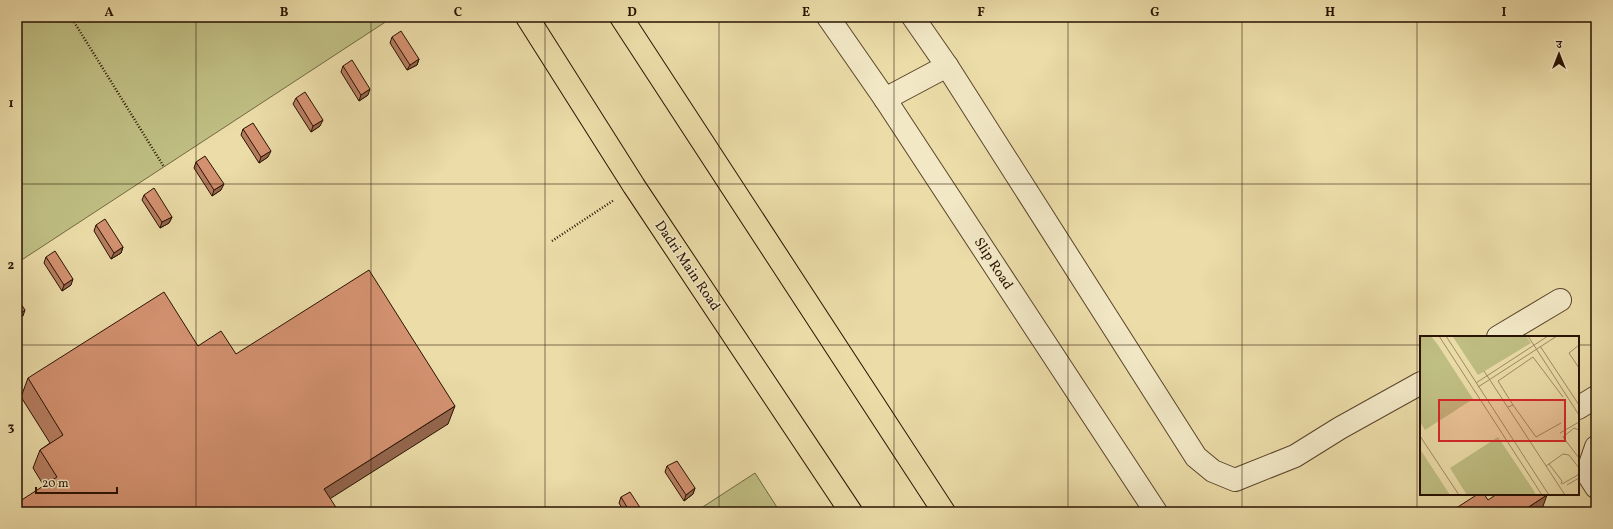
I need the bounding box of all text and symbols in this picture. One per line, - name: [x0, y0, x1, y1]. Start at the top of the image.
- text: A: [104, 4, 114, 22]
- text: B: [280, 4, 289, 22]
- text: C: [454, 4, 462, 22]
- text: D: [627, 4, 637, 22]
- text: E: [802, 4, 810, 22]
- text: F: [977, 4, 985, 22]
- text: G: [1150, 4, 1160, 22]
- text: H: [1325, 4, 1335, 22]
- text: I: [1502, 4, 1507, 22]
- north arrow: [1539, 34, 1579, 74]
- text: उ: [1555, 38, 1563, 53]
- text: 1: [8, 95, 14, 113]
- street label: Dadri Main Road: [650, 217, 724, 315]
- street label: Slip Road: [969, 234, 1017, 294]
- text: 2: [8, 257, 15, 275]
- inset map: [1420, 336, 1579, 495]
- text: 3: [8, 419, 15, 437]
- scale bar: [36, 469, 117, 495]
- text: 20 m: [42, 476, 69, 492]

